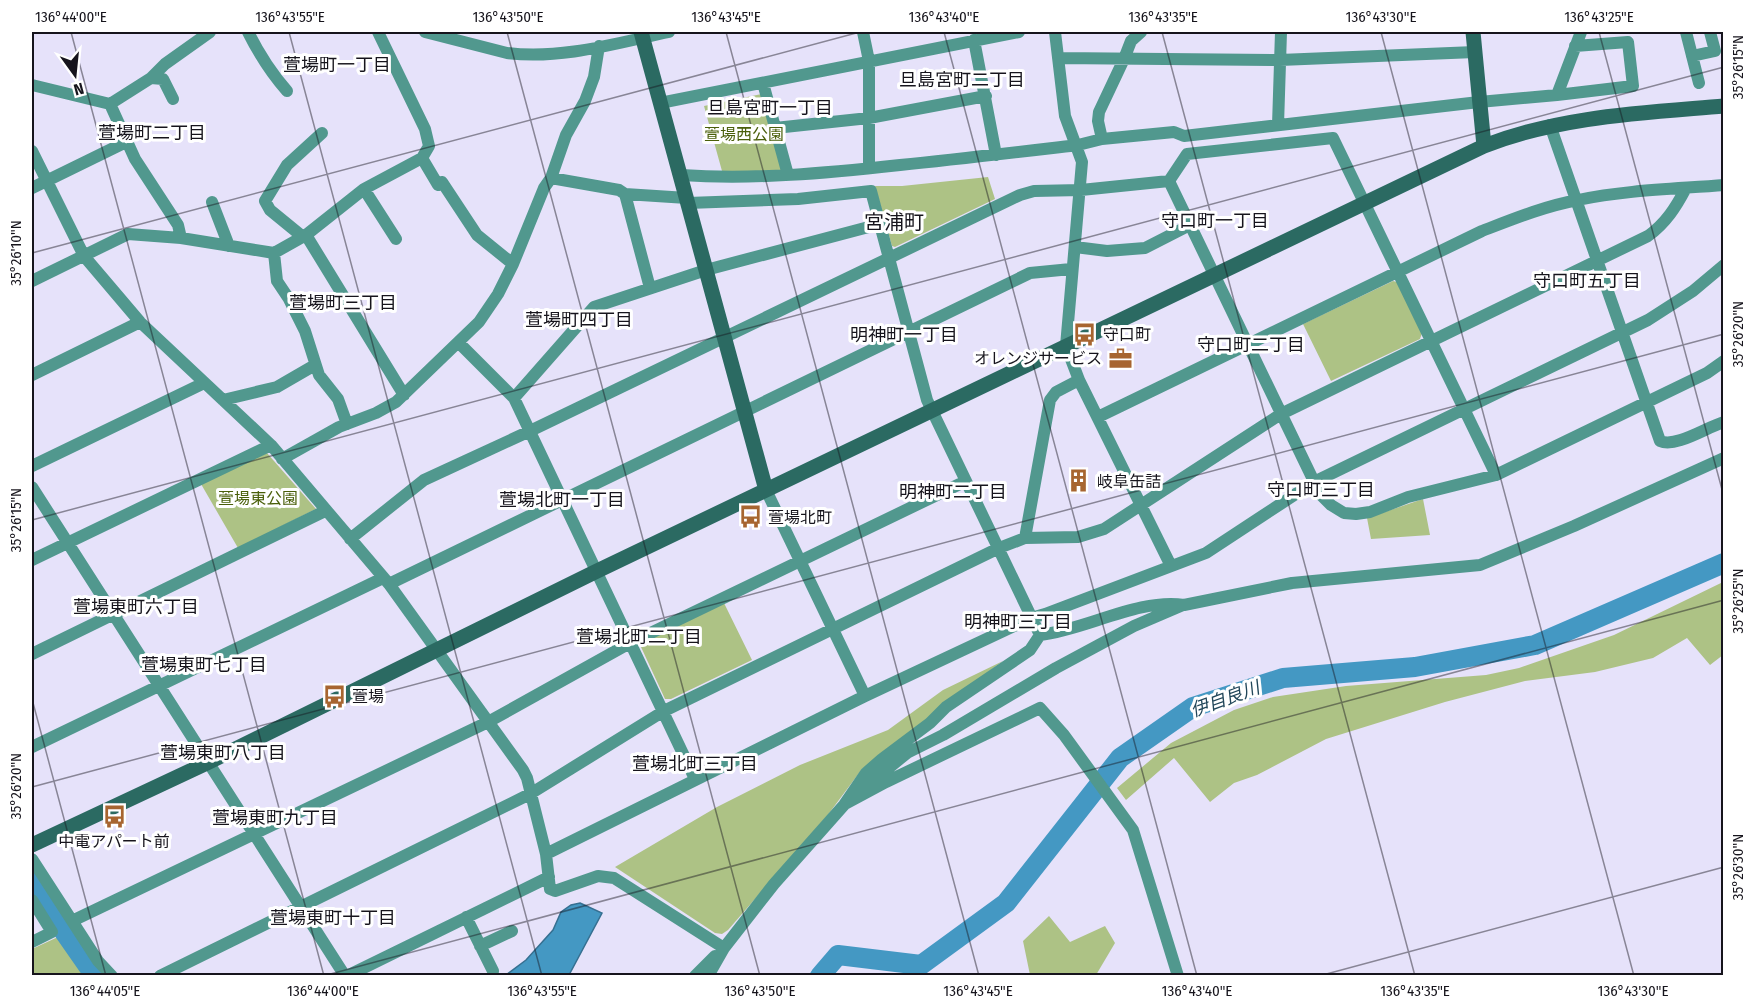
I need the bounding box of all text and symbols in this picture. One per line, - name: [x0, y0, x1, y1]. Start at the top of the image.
- text: 136°44'00"E: [35, 8, 107, 26]
- text: 136°43'55"E: [255, 8, 325, 26]
- text: 136°43'50"E: [472, 8, 544, 26]
- text: 136°43'45"E: [691, 8, 761, 26]
- text: 136°43'40"E: [909, 8, 979, 26]
- text: 136°43'35"E: [1128, 8, 1198, 26]
- text: 136°43'30"E: [1346, 8, 1416, 26]
- text: 136°43'25"E: [1564, 8, 1634, 26]
- text: 35°26'15"N: [1729, 35, 1747, 99]
- north arrow: [45, 45, 105, 105]
- district label: 萱場町一丁目: [283, 54, 391, 76]
- district label: 旦島宮町二丁目: [899, 69, 1025, 91]
- text: N: [72, 79, 86, 99]
- district label: 旦島宮町一丁目: [707, 97, 833, 119]
- district label: 萱場町二丁目: [98, 122, 206, 144]
- park label: 萱場西公園: [704, 125, 784, 144]
- district label: 宮浦町: [864, 210, 924, 234]
- district label: 守口町一丁目: [1161, 210, 1269, 232]
- text: 35°26'10"N: [7, 220, 25, 286]
- district label: 守口町五丁目: [1533, 270, 1641, 292]
- district label: 萱場町三丁目: [289, 292, 397, 314]
- text: 35°26'20"N: [1729, 301, 1747, 367]
- district label: 萱場町四丁目: [525, 309, 633, 331]
- bus stop icon: 守口町: [1072, 321, 1098, 347]
- district label: 明神町一丁目: [850, 324, 958, 346]
- place label: 守口町: [1103, 325, 1151, 344]
- district label: 守口町二丁目: [1197, 334, 1305, 356]
- office icon: オレンジサービス: [1107, 345, 1133, 371]
- place label: オレンジサービス: [974, 349, 1102, 368]
- building icon: 岐阜缶詰: [1066, 468, 1092, 494]
- place label: 岐阜缶詰: [1097, 472, 1161, 491]
- district label: 守口町三丁目: [1267, 479, 1375, 501]
- district label: 明神町二丁目: [899, 481, 1007, 503]
- text: 35°26'15"N: [7, 488, 25, 552]
- park label: 萱場東公園: [218, 489, 298, 508]
- district label: 萱場北町一丁目: [499, 489, 625, 511]
- bus stop icon: 萱場北町: [737, 504, 763, 530]
- place label: 萱場北町: [768, 508, 832, 527]
- text: 35°26'25"N: [1729, 568, 1747, 634]
- district label: 萱場東町六丁目: [73, 596, 199, 618]
- district label: 明神町三丁目: [964, 611, 1072, 633]
- district label: 萱場北町二丁目: [576, 626, 702, 648]
- district label: 萱場東町七丁目: [141, 654, 267, 676]
- water label: 伊自良川: [1187, 676, 1264, 722]
- bus stop icon: 萱場: [321, 683, 347, 709]
- place label: 萱場: [352, 687, 384, 706]
- district label: 萱場東町八丁目: [160, 742, 286, 764]
- text: 35°26'20"N: [7, 753, 25, 819]
- district label: 萱場北町三丁目: [632, 753, 758, 775]
- bus stop icon: 中電アパート前: [101, 803, 127, 829]
- district label: 萱場東町九丁目: [212, 807, 338, 829]
- place label: 中電アパート前: [58, 832, 170, 851]
- text: 35°26'30"N: [1729, 834, 1747, 900]
- district label: 萱場東町十丁目: [270, 907, 396, 929]
- text: 136°44'05"E: [70, 982, 140, 1000]
- text: 136°44'00"E: [287, 982, 359, 1000]
- text: 136°43'55"E: [507, 982, 577, 1000]
- text: 136°43'50"E: [724, 982, 796, 1000]
- text: 136°43'45"E: [943, 982, 1013, 1000]
- text: 136°43'40"E: [1162, 982, 1232, 1000]
- text: 136°43'35"E: [1380, 982, 1450, 1000]
- text: 136°43'30"E: [1598, 982, 1668, 1000]

